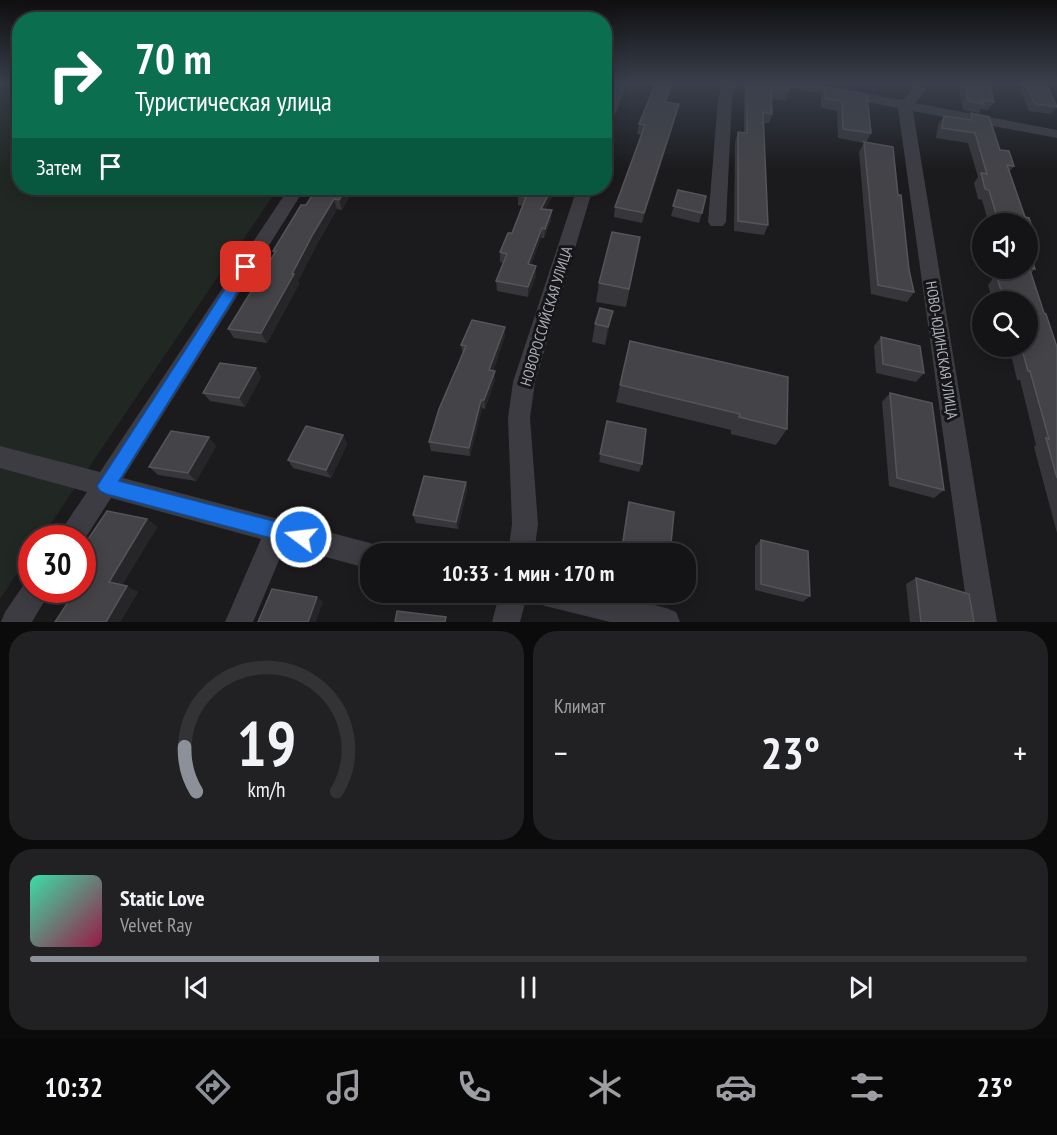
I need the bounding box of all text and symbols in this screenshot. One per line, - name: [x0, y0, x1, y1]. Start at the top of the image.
- text: 70 m: [135, 31, 212, 86]
- icon: right: [36, 36, 114, 114]
- text: Туристическая улица: [135, 84, 332, 118]
- icon: arrive: [94, 150, 127, 183]
- text: Затем: [36, 153, 82, 181]
- map controls: [972, 213, 1038, 357]
- button: sound: [972, 213, 1038, 279]
- pin: [220, 241, 271, 292]
- street label: НОВОРОССИЙСКАЯ УЛИЦА: [516, 243, 577, 388]
- icon: arrive: [229, 250, 262, 283]
- street label: НОВО-ЮДИНСКАЯ УЛИЦА: [922, 280, 962, 421]
- button: search: [972, 291, 1038, 357]
- position arrow: [269, 505, 333, 569]
- speed limit sign: 30: [18, 525, 96, 603]
- text: 10:33 · 1 мин · 170 m: [442, 559, 614, 587]
- text: Климат: [554, 693, 605, 719]
- text: 19: [237, 702, 296, 783]
- text: 23°: [761, 723, 820, 781]
- text: −: [554, 731, 568, 774]
- text: +: [1013, 731, 1027, 774]
- text: km/h: [247, 776, 286, 804]
- text: Static Love: [120, 884, 205, 912]
- text: Velvet Ray: [120, 912, 192, 938]
- icon: previous: [180, 971, 213, 1004]
- icon: pause: [512, 971, 545, 1004]
- icon: next: [844, 971, 877, 1004]
- icon: directions: [192, 1066, 234, 1108]
- icon: music: [323, 1066, 365, 1108]
- icon: phone: [453, 1066, 495, 1108]
- icon: climate: [584, 1066, 626, 1108]
- icon: car: [715, 1066, 757, 1108]
- icon: filters: [846, 1066, 888, 1108]
- text: 10:32: [44, 1070, 103, 1104]
- text: 23°: [977, 1070, 1012, 1104]

